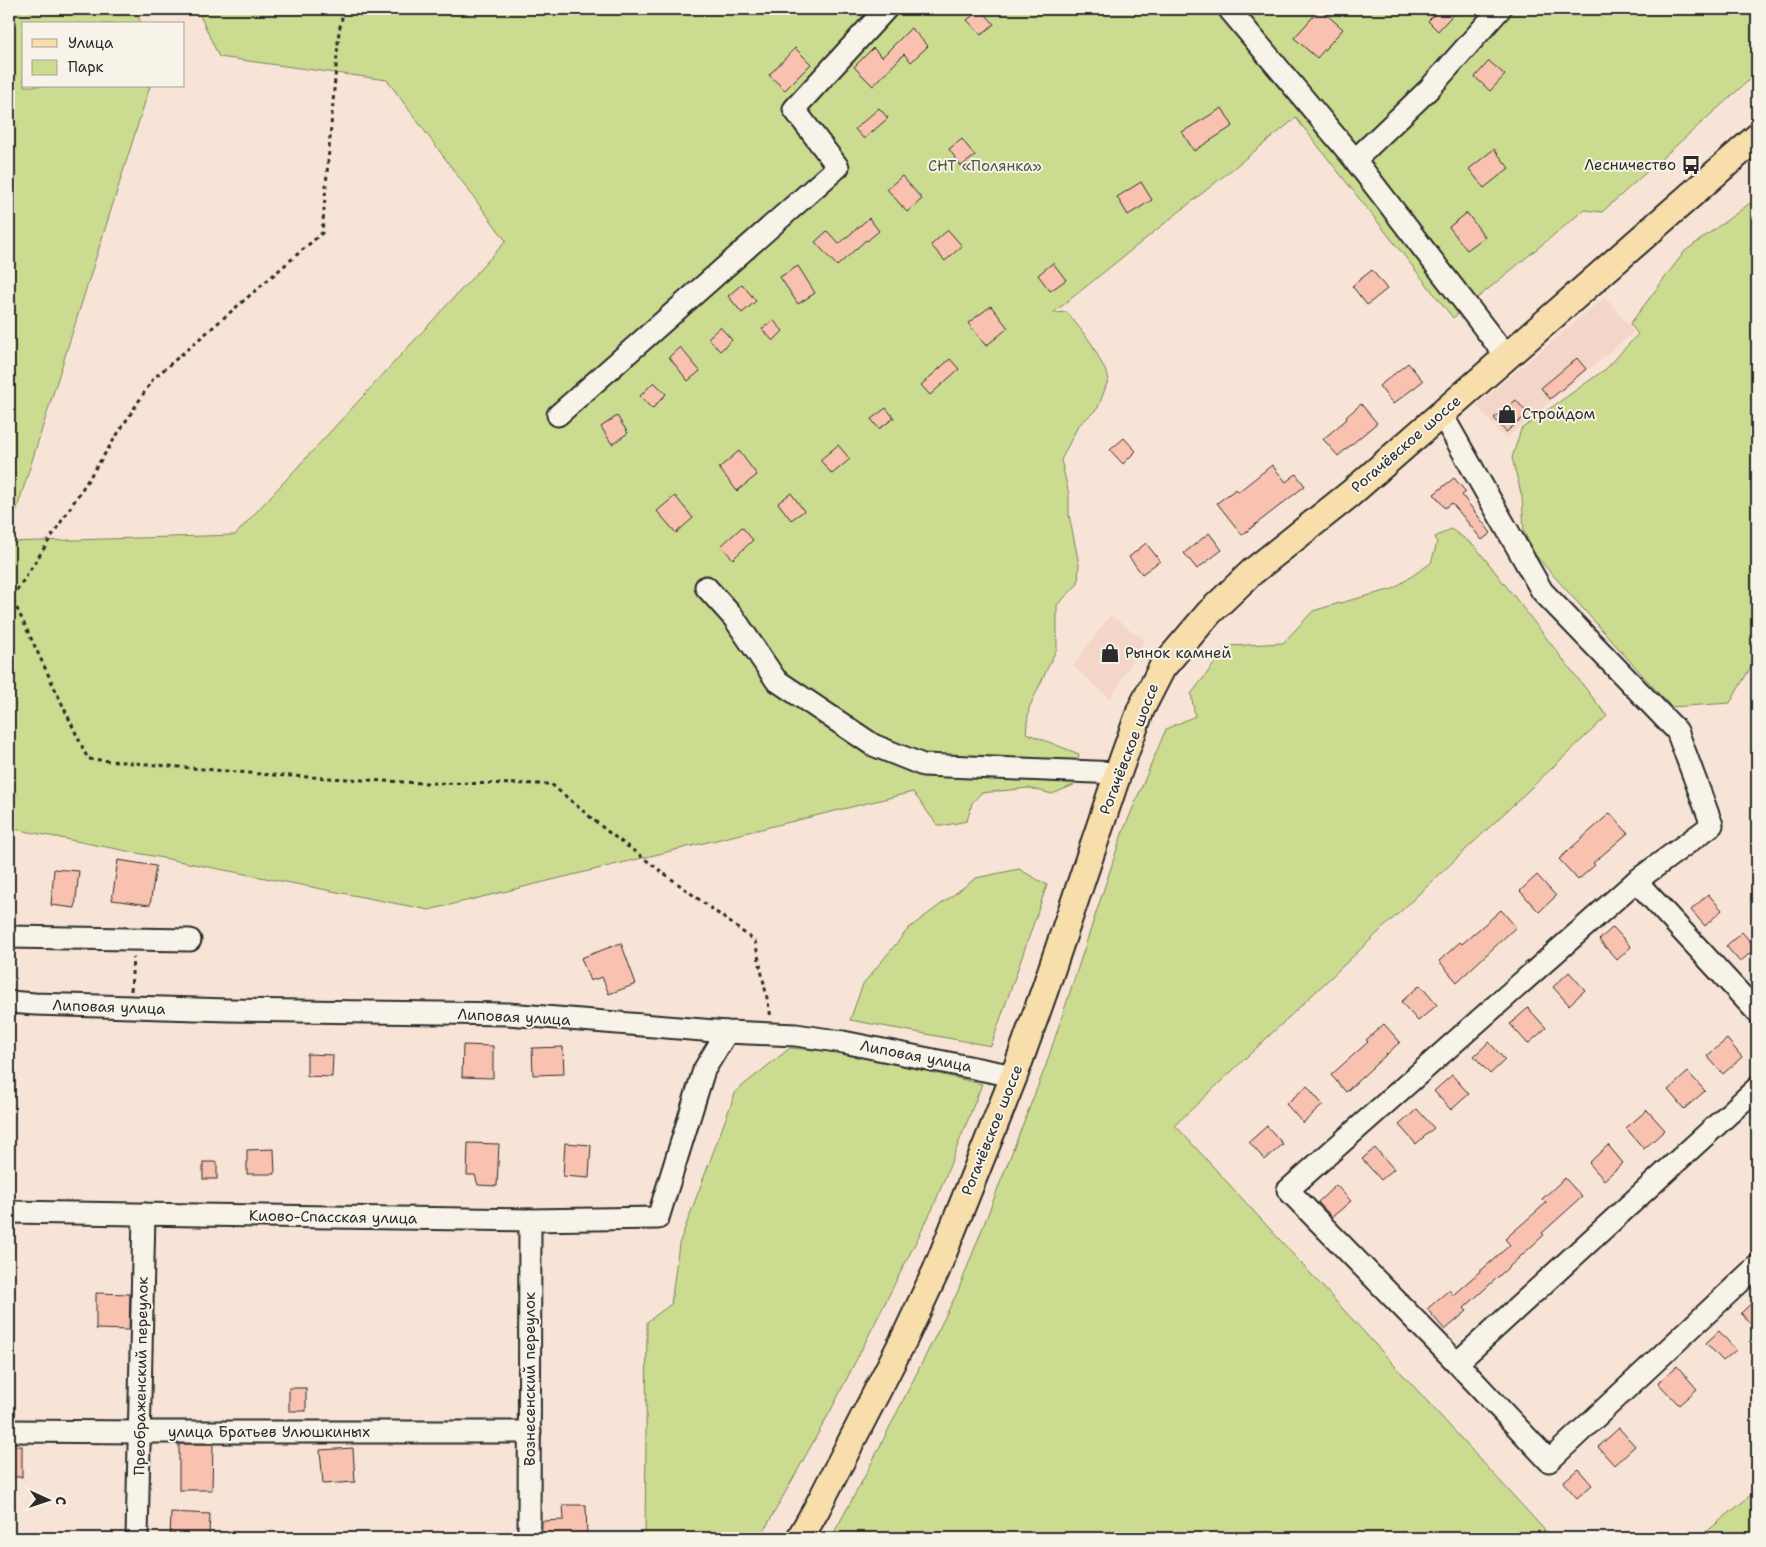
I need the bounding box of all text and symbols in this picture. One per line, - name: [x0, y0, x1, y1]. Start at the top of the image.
- legend: [22, 22, 185, 88]
- text: Улица: [68, 33, 114, 53]
- text: Парк: [68, 57, 104, 77]
- bus stop icon: Лесничество: [1680, 154, 1702, 176]
- place label: Лесничество: [1584, 155, 1676, 175]
- park label: СНТ «Полянка»: [928, 156, 1042, 176]
- street label: Рогачёвское шоссе: [1347, 391, 1465, 497]
- shop icon: Стройдом: [1496, 403, 1518, 425]
- place label: Стройдом: [1522, 404, 1596, 424]
- shop icon: Рынок камней: [1099, 642, 1121, 664]
- place label: Рынок камней: [1125, 643, 1231, 663]
- street label: Рогачёвское шоссе: [1095, 680, 1163, 818]
- street label: Липовая улица: [52, 995, 167, 1019]
- street label: Липовая улица: [457, 1004, 572, 1030]
- street label: Липовая улица: [859, 1035, 974, 1077]
- street label: Рогачёвское шоссе: [957, 1062, 1027, 1198]
- street label: Киово-Спасская улица: [249, 1206, 418, 1228]
- street label: Преображенский переулок: [129, 1276, 153, 1476]
- street label: Вознесенский переулок: [520, 1292, 540, 1466]
- street label: улица Братьев Улюшкиных: [168, 1422, 370, 1442]
- north arrow: [22, 1474, 72, 1524]
- text: С: [52, 1496, 70, 1505]

